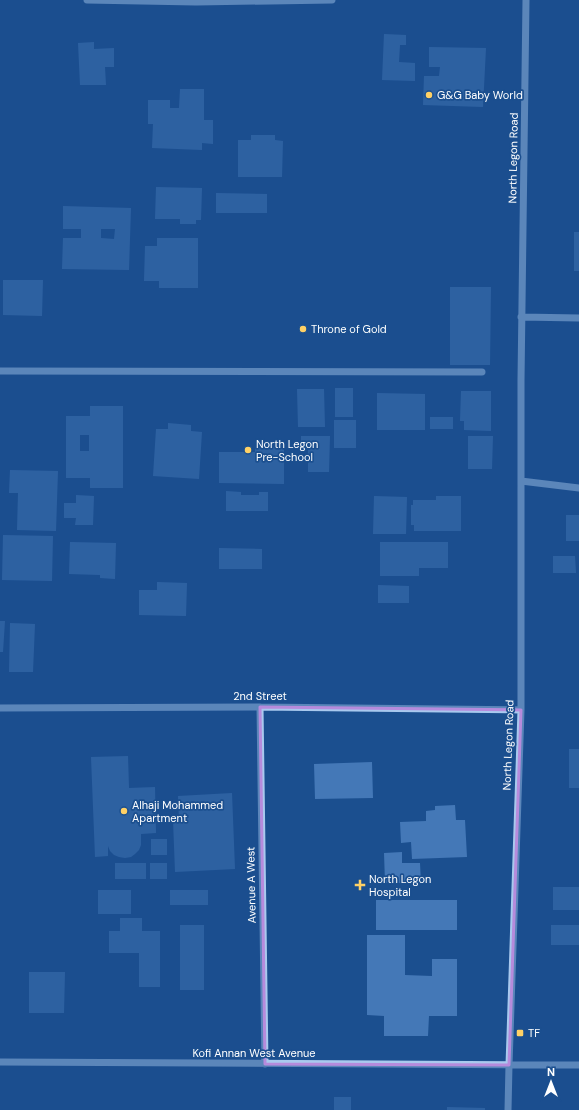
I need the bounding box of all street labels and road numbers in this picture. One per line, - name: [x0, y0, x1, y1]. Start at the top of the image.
- street label: North Legon Road: [505, 112, 521, 204]
- street label: 2nd Street: [233, 689, 287, 703]
- street label: North Legon Road: [499, 699, 517, 791]
- street label: Avenue A West: [243, 847, 259, 923]
- street label: Kofi Annan West Avenue: [192, 1046, 316, 1060]

